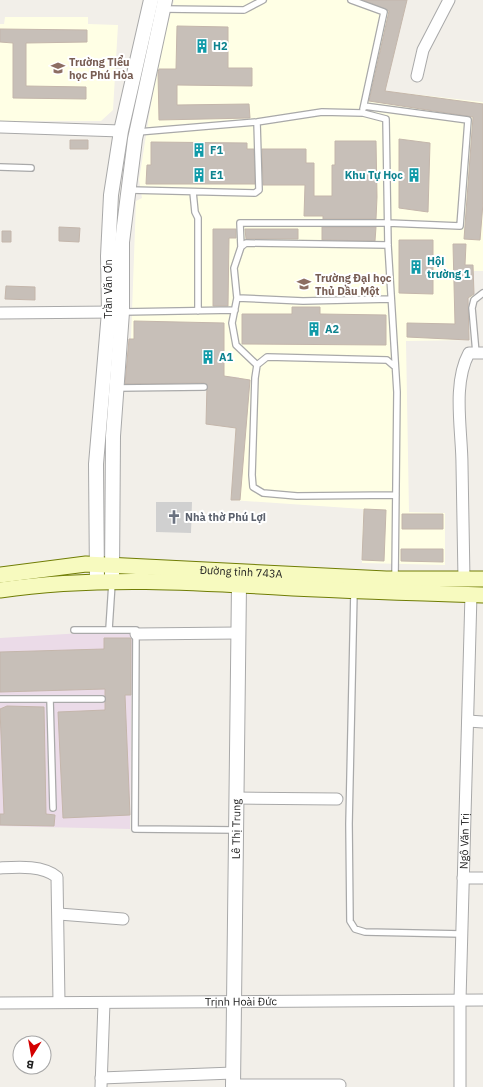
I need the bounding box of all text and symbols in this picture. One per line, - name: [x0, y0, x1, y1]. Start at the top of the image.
- building icon: H2: [194, 38, 210, 54]
- place label: H2: [213, 39, 228, 53]
- place label: Trường Tiểu học Phú Hòa: [69, 55, 133, 82]
- school or university icon: Trường Tiểu học Phú Hòa: [50, 60, 66, 76]
- building icon: F1: [191, 142, 207, 158]
- place label: F1: [210, 143, 223, 157]
- building icon: E1: [191, 167, 207, 183]
- building icon: Khu Tự Học: [406, 167, 422, 183]
- place label: E1: [210, 168, 224, 182]
- place label: Khu Tự Học: [345, 168, 403, 182]
- place label: Hội trường 1: [427, 254, 471, 281]
- street label: Trần Văn Ơn: [101, 259, 115, 319]
- building icon: Hội trường 1: [408, 259, 424, 275]
- place label: Trường Đại học Thủ Dầu Một: [315, 271, 392, 298]
- school or university icon: Trường Đại học Thủ Dầu Một: [296, 276, 312, 292]
- building icon: A2: [306, 321, 322, 337]
- place label: A2: [325, 322, 340, 336]
- building icon: A1: [200, 349, 216, 365]
- place label: A1: [219, 350, 234, 364]
- church icon: Nhà thờ Phú Lợi: [166, 509, 182, 525]
- place label: Nhà thờ Phú Lợi: [185, 510, 266, 524]
- street label: Đường tỉnh 743A: [199, 563, 283, 581]
- street label: Lê Thị Trung: [229, 799, 243, 859]
- street label: Ngô Văn Trị: [457, 813, 472, 869]
- street label: Trịnh Hoài Đức: [205, 994, 278, 1009]
- north arrow: [12, 1035, 52, 1075]
- text: B: [25, 1057, 35, 1072]

